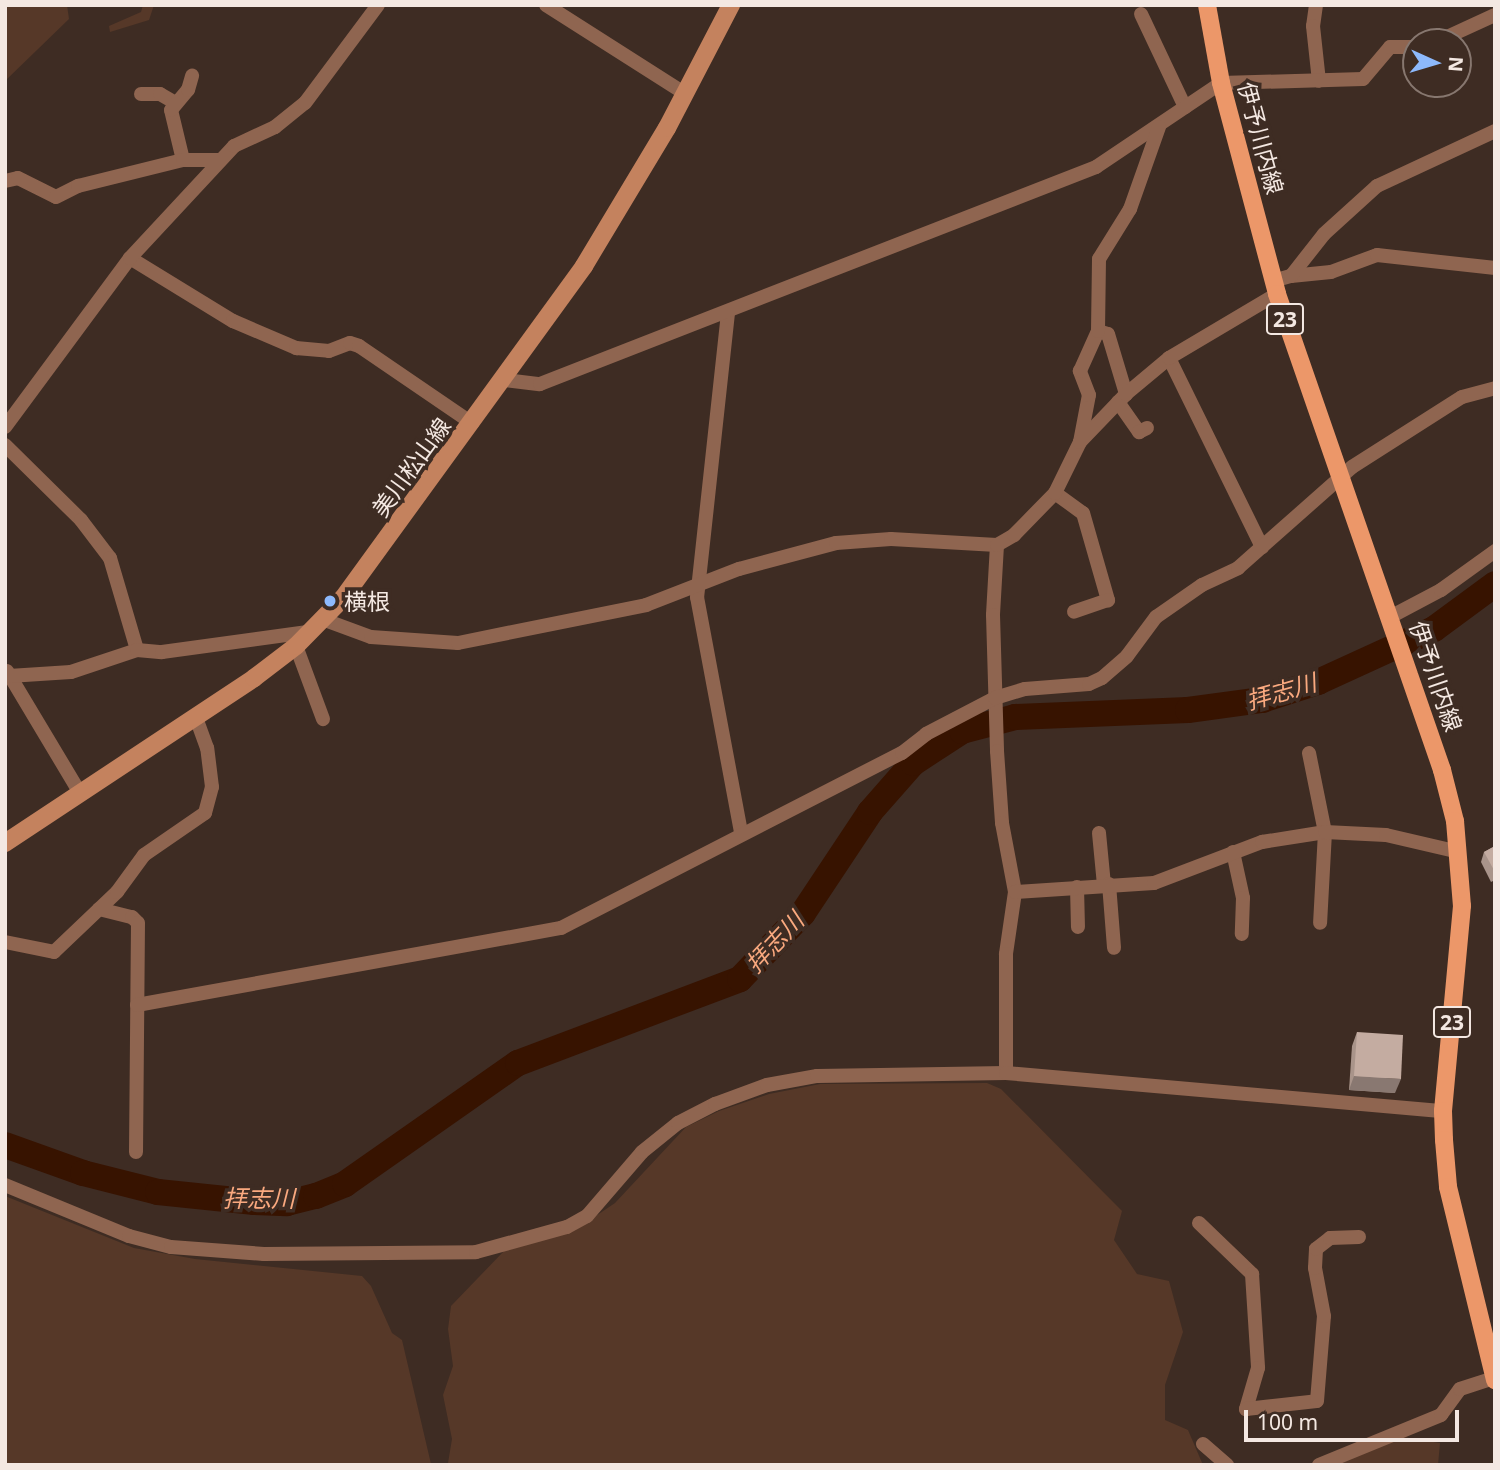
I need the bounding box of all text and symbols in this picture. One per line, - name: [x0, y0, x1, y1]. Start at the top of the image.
- north arrow: [1402, 28, 1472, 98]
- text: N: [1442, 56, 1469, 73]
- street label: 伊予川内線: [1233, 79, 1289, 197]
- road number: 23: [1266, 302, 1304, 336]
- street label: 美川松山線: [366, 412, 456, 522]
- place label: 横根: [344, 587, 390, 615]
- marker: 横根: [322, 593, 338, 609]
- street label: 伊予川内線: [1404, 617, 1468, 735]
- water label: 拝志川: [1242, 667, 1320, 715]
- water label: 拝志川: [739, 906, 809, 978]
- road number: 23: [1433, 1004, 1471, 1040]
- water label: 拝志川: [223, 1184, 295, 1212]
- scale bar: [1248, 1396, 1463, 1440]
- text: 100 m: [1257, 1408, 1318, 1436]

